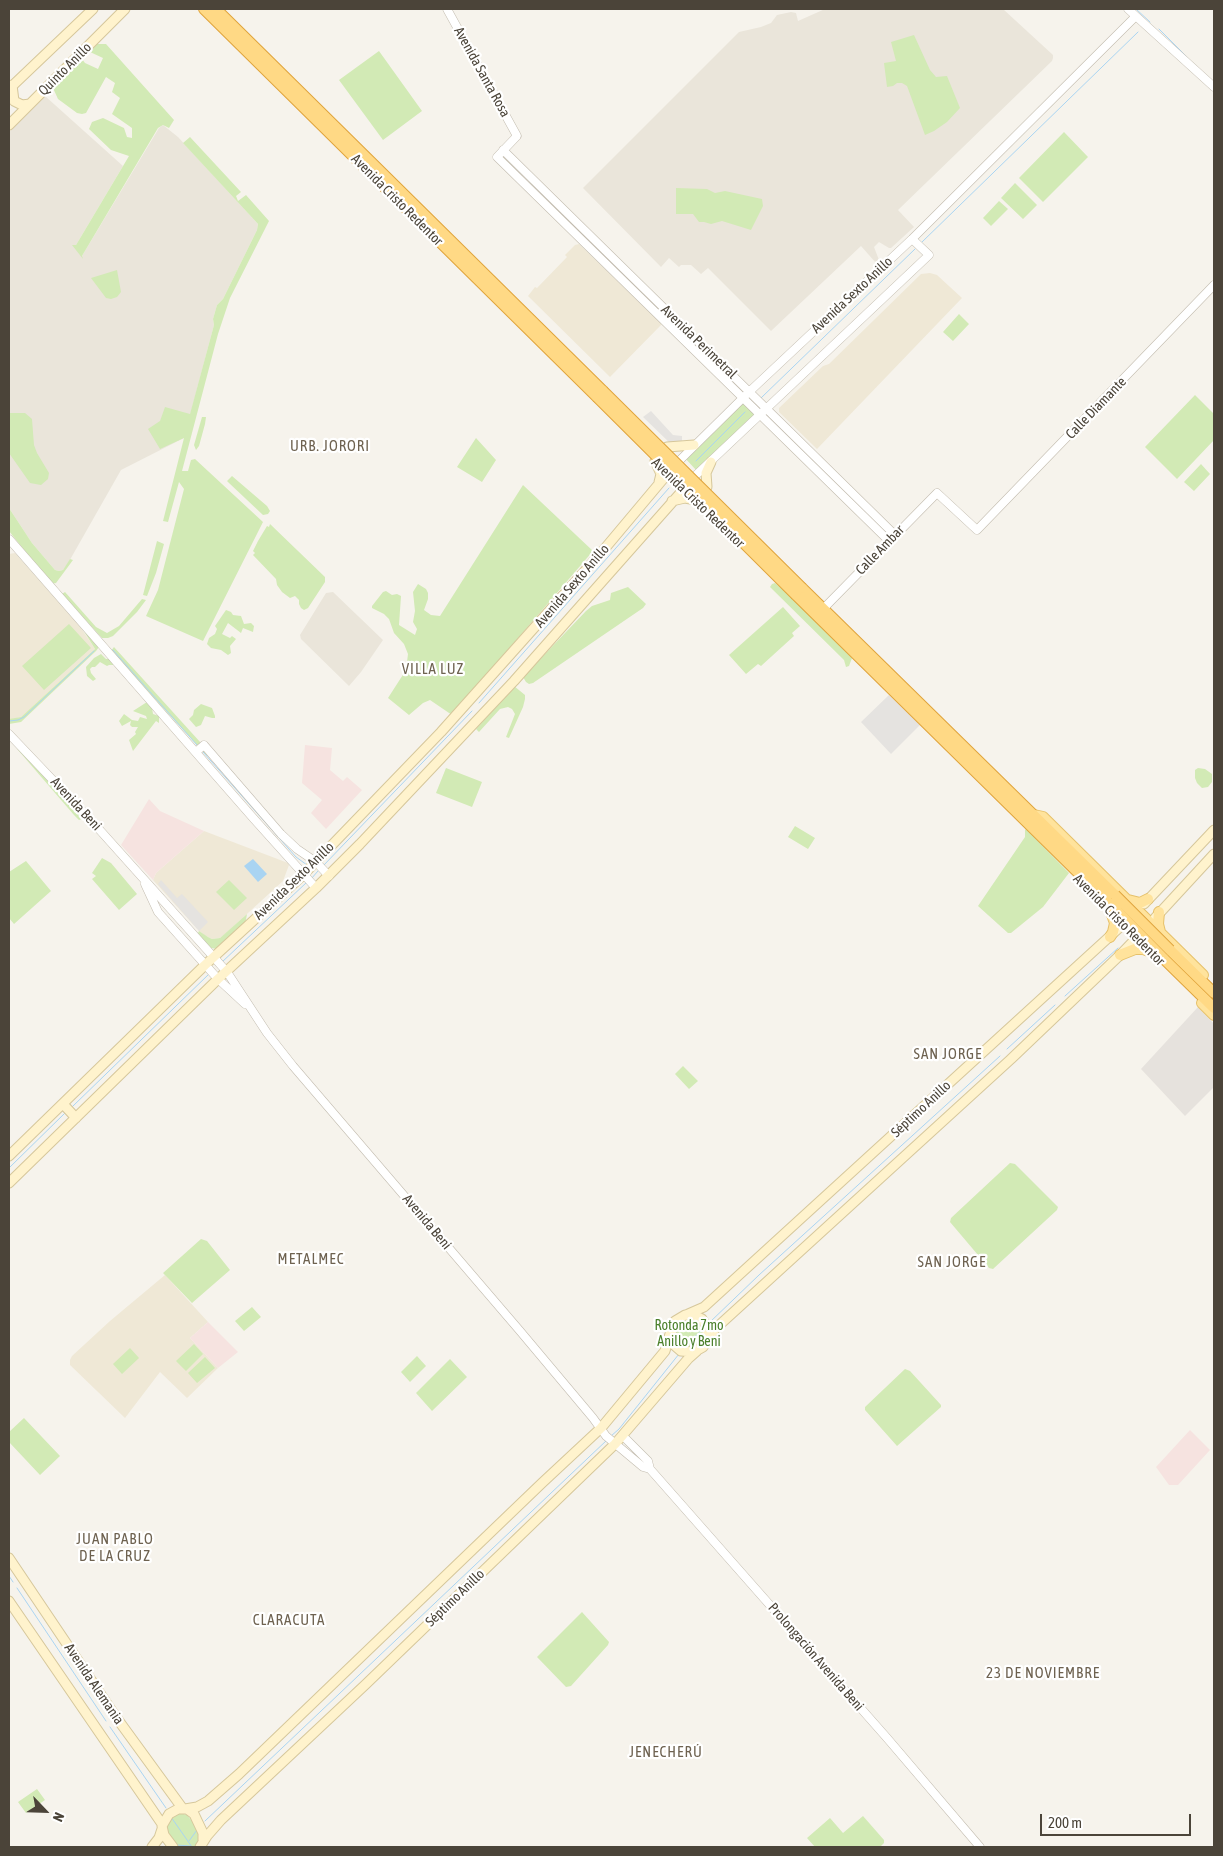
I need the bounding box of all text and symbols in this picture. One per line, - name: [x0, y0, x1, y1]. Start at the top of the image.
- street label: Avenida Santa Rosa: [450, 24, 514, 120]
- street label: Quinto Anillo: [35, 39, 95, 99]
- street label: Avenida Cristo Redentor: [348, 151, 446, 249]
- street label: Avenida Sexto Anillo: [808, 253, 896, 337]
- street label: Avenida Perimetral: [658, 302, 740, 382]
- street label: Calle Diamante: [1062, 374, 1130, 442]
- district label: URB. JORORI: [289, 437, 371, 455]
- street label: Avenida Cristo Redentor: [648, 454, 748, 552]
- street label: Calle Ambar: [852, 522, 908, 578]
- street label: Avenida Sexto Anillo: [531, 541, 613, 631]
- district label: VILLA LUZ: [401, 660, 465, 678]
- street label: Avenida Beni: [47, 774, 105, 834]
- street label: Avenida Sexto Anillo: [250, 839, 338, 923]
- street label: Avenida Cristo Redentor: [1070, 871, 1168, 969]
- district label: SAN JORGE: [912, 1045, 984, 1063]
- street label: Séptimo Anillo: [888, 1077, 954, 1141]
- street label: Avenida Beni: [399, 1191, 455, 1253]
- district label: METALMEC: [277, 1250, 345, 1268]
- district label: SAN JORGE: [916, 1253, 988, 1271]
- park label: Rotonda 7mo Anillo y Beni: [654, 1318, 724, 1350]
- district label: JUAN PABLO DE LA CRUZ: [75, 1530, 155, 1565]
- street label: Séptimo Anillo: [422, 1566, 488, 1630]
- street label: Prolongación Avenida Beni: [765, 1600, 867, 1714]
- district label: CLARACUTA: [252, 1611, 326, 1629]
- street label: Avenida Alemania: [61, 1640, 127, 1728]
- district label: 23 DE NOVIEMBRE: [984, 1664, 1102, 1682]
- district label: JENECHERÚ: [628, 1743, 704, 1761]
- north arrow: [20, 1786, 70, 1836]
- scale bar: [1043, 1804, 1194, 1836]
- text: N: [50, 1810, 68, 1824]
- text: 200 m: [1048, 1814, 1082, 1831]

